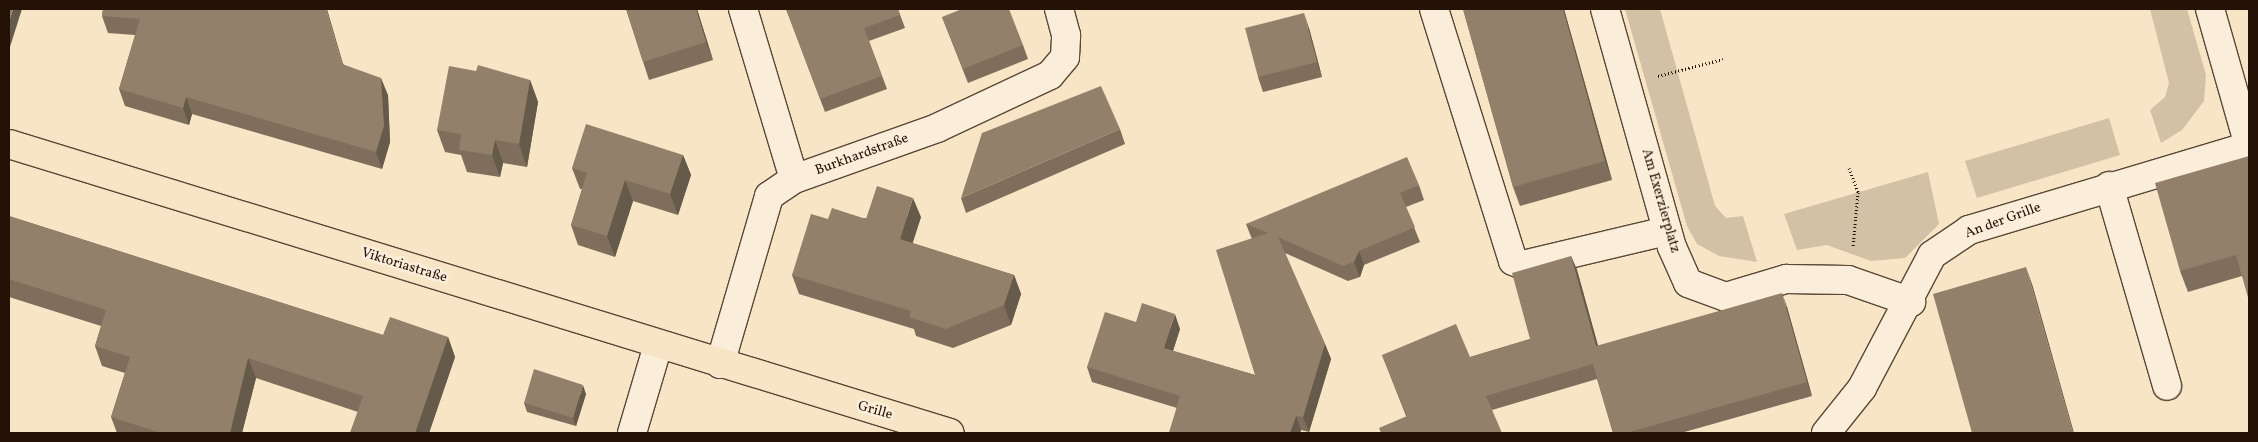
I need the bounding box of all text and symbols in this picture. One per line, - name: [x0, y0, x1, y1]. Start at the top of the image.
- street label: Burkhardstraße: [813, 130, 911, 180]
- street label: Am Exerzierplatz: [1637, 147, 1683, 255]
- street label: An der Grille: [1963, 200, 2043, 242]
- street label: Viktoriastraße: [359, 245, 449, 287]
- street label: Grille: [856, 398, 894, 424]

